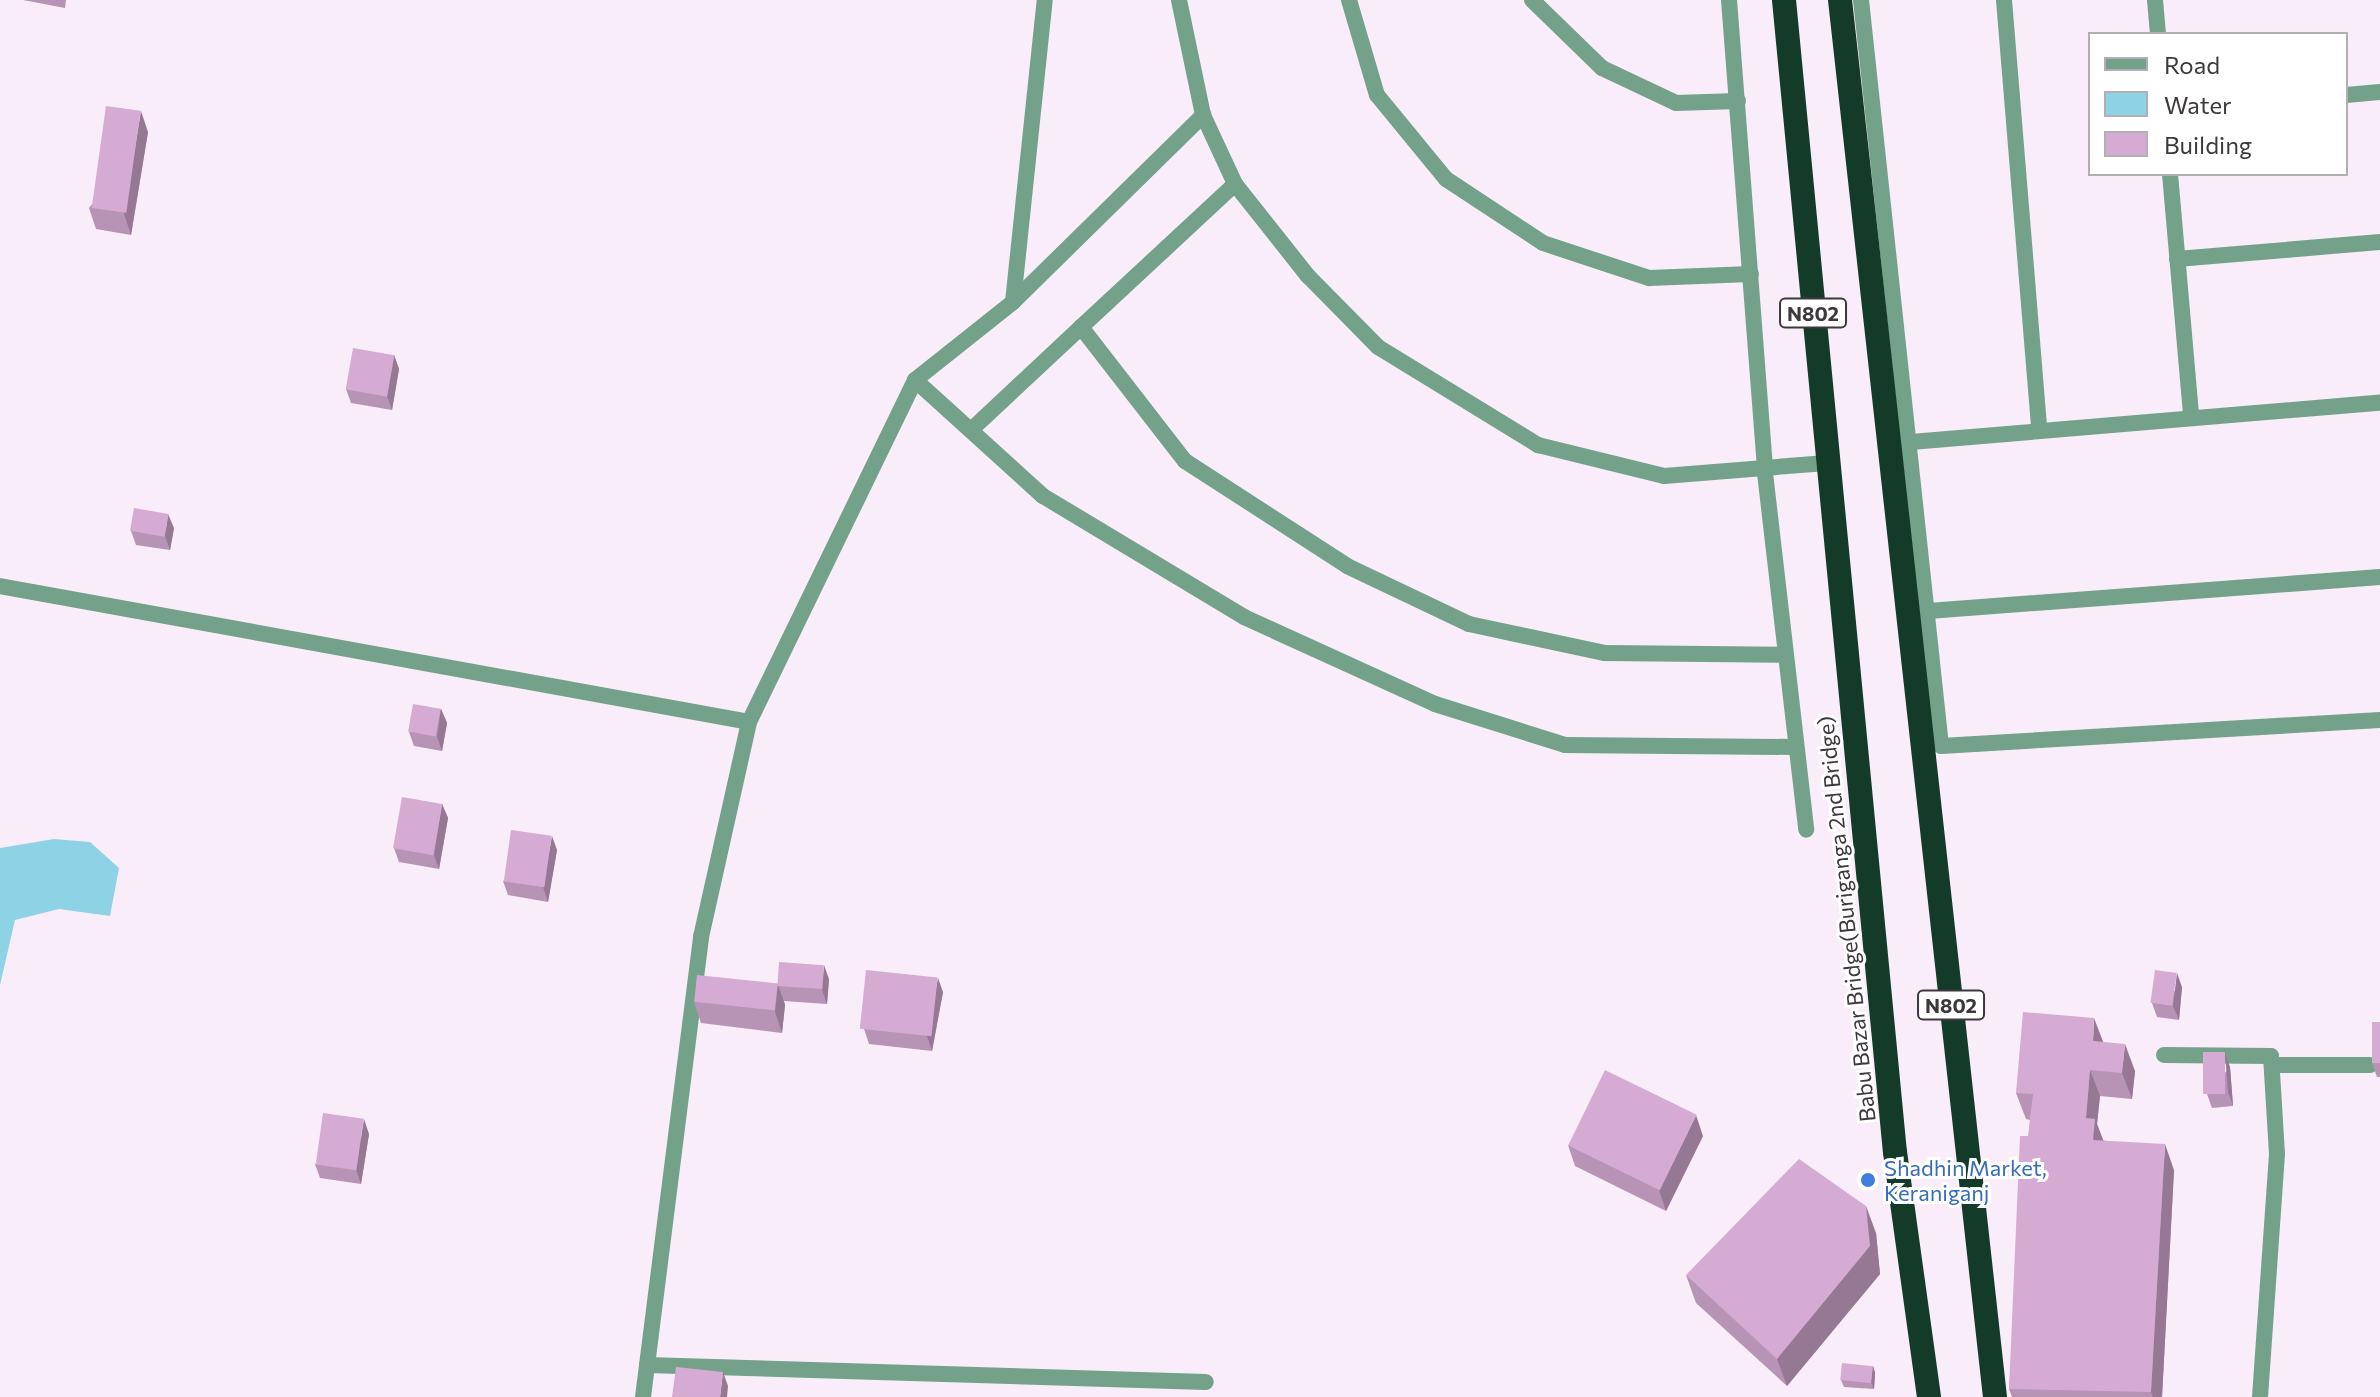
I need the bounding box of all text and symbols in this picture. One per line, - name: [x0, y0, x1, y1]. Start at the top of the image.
- legend: [2088, 32, 2348, 176]
- text: Road: [2164, 50, 2220, 79]
- text: Water: [2164, 90, 2232, 119]
- text: Building: [2164, 130, 2252, 159]
- road number: N802: [1779, 297, 1847, 329]
- street label: Babu Bazar Bridge(Buriganga 2nd Bridge): [1812, 715, 1880, 1123]
- road number: N802: [1917, 989, 1985, 1021]
- place label: Shadhin Market, Keraniganj: [1884, 1154, 2047, 1206]
- marker: Shadhin Market, Keraniganj: [1859, 1171, 1877, 1189]

